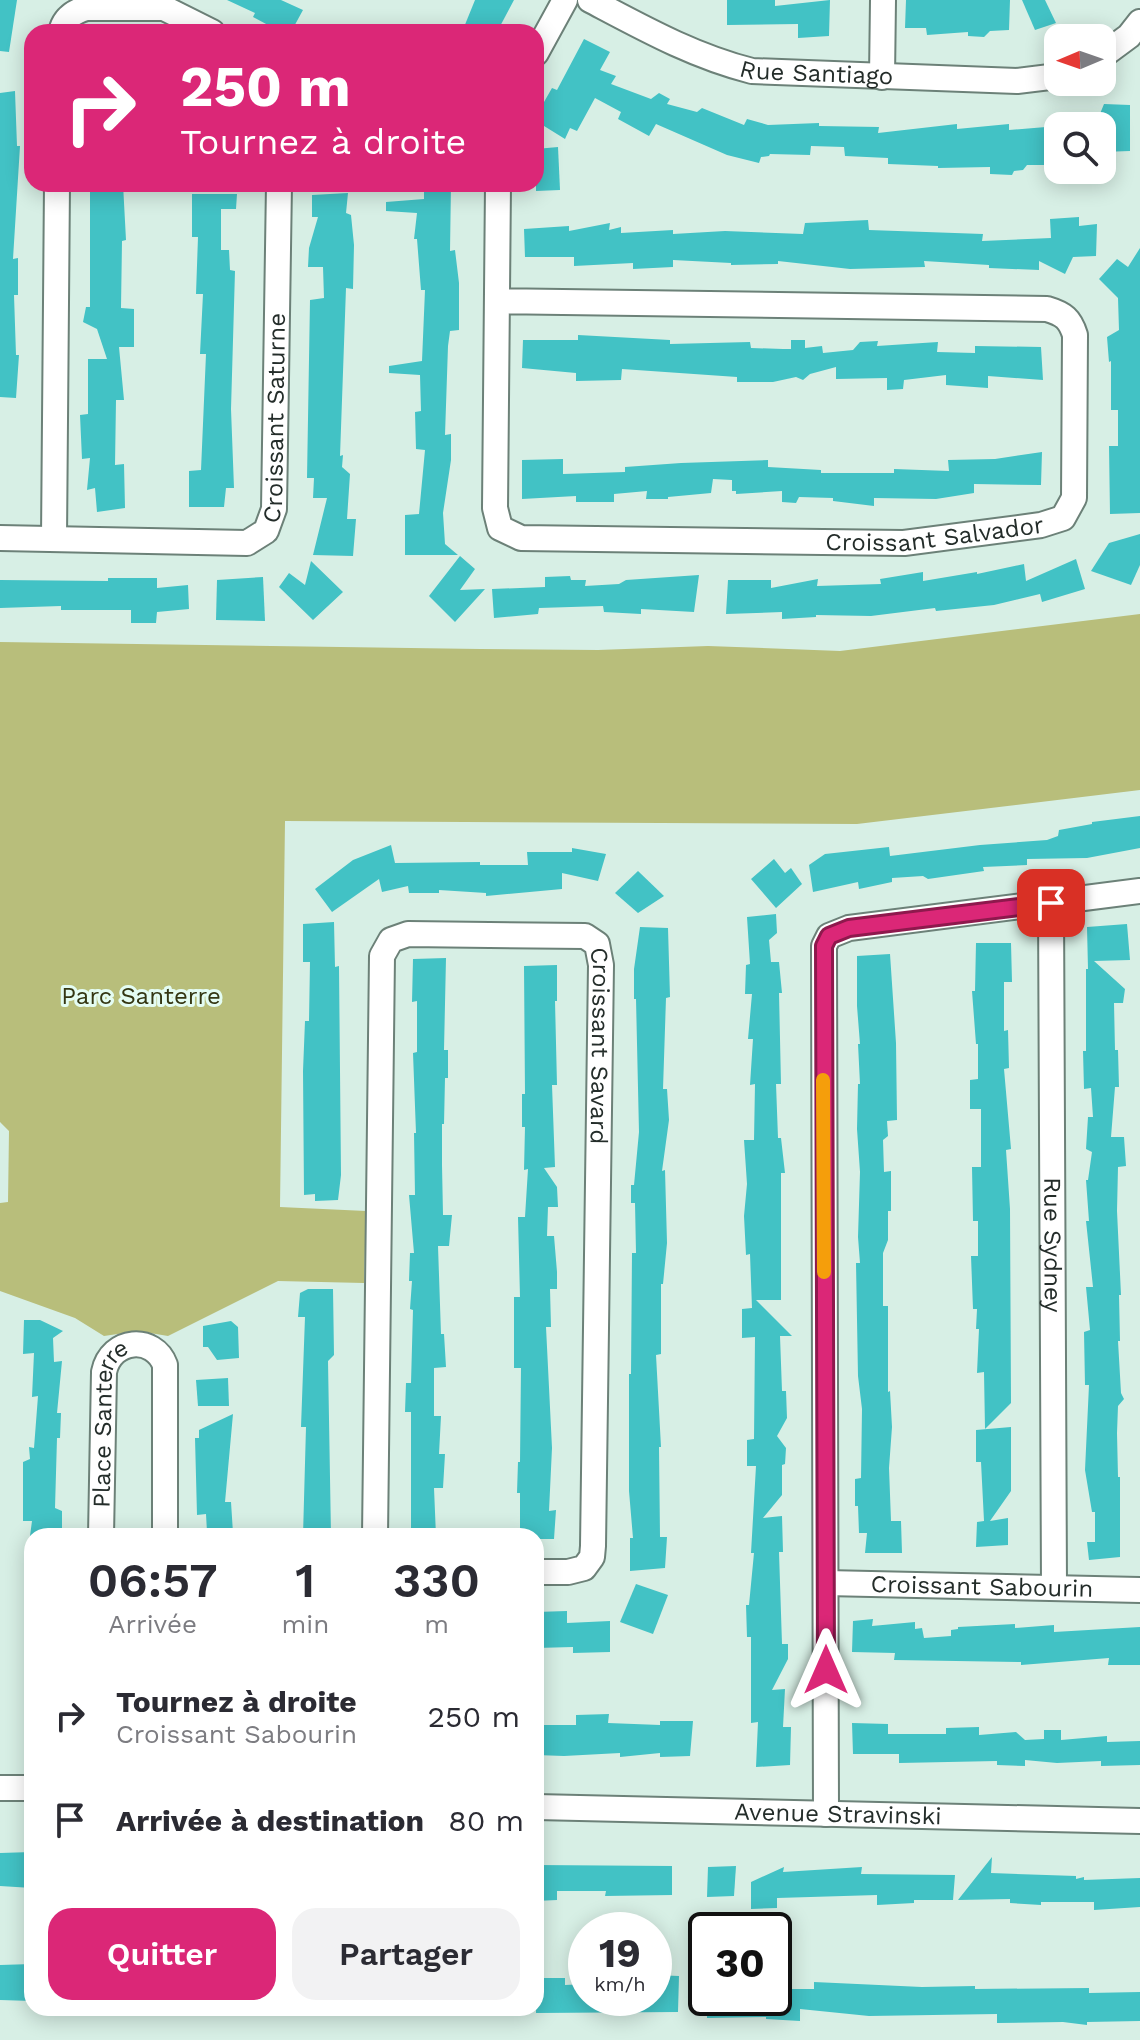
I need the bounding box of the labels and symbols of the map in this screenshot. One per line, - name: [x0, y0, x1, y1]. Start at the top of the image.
- north arrow: [1044, 24, 1116, 96]
- street label: Rue Santiago: [737, 54, 894, 90]
- street label: Croissant Saturne: [256, 313, 291, 527]
- street label: Croissant Salvador: [825, 511, 1046, 558]
- pin: [1017, 869, 1085, 937]
- street label: Croissant Savard: [584, 945, 615, 1145]
- park label: Parc Santerre: [61, 982, 221, 1010]
- street label: Rue Sydney: [1038, 1177, 1067, 1313]
- street label: Place Santerre: [88, 1333, 133, 1508]
- street label: Croissant Sabourin: [870, 1570, 1094, 1603]
- position arrow: [784, 1628, 868, 1712]
- street label: Avenue Stravinski: [734, 1798, 942, 1830]
- speed limit sign: 30: [688, 1912, 792, 2016]

